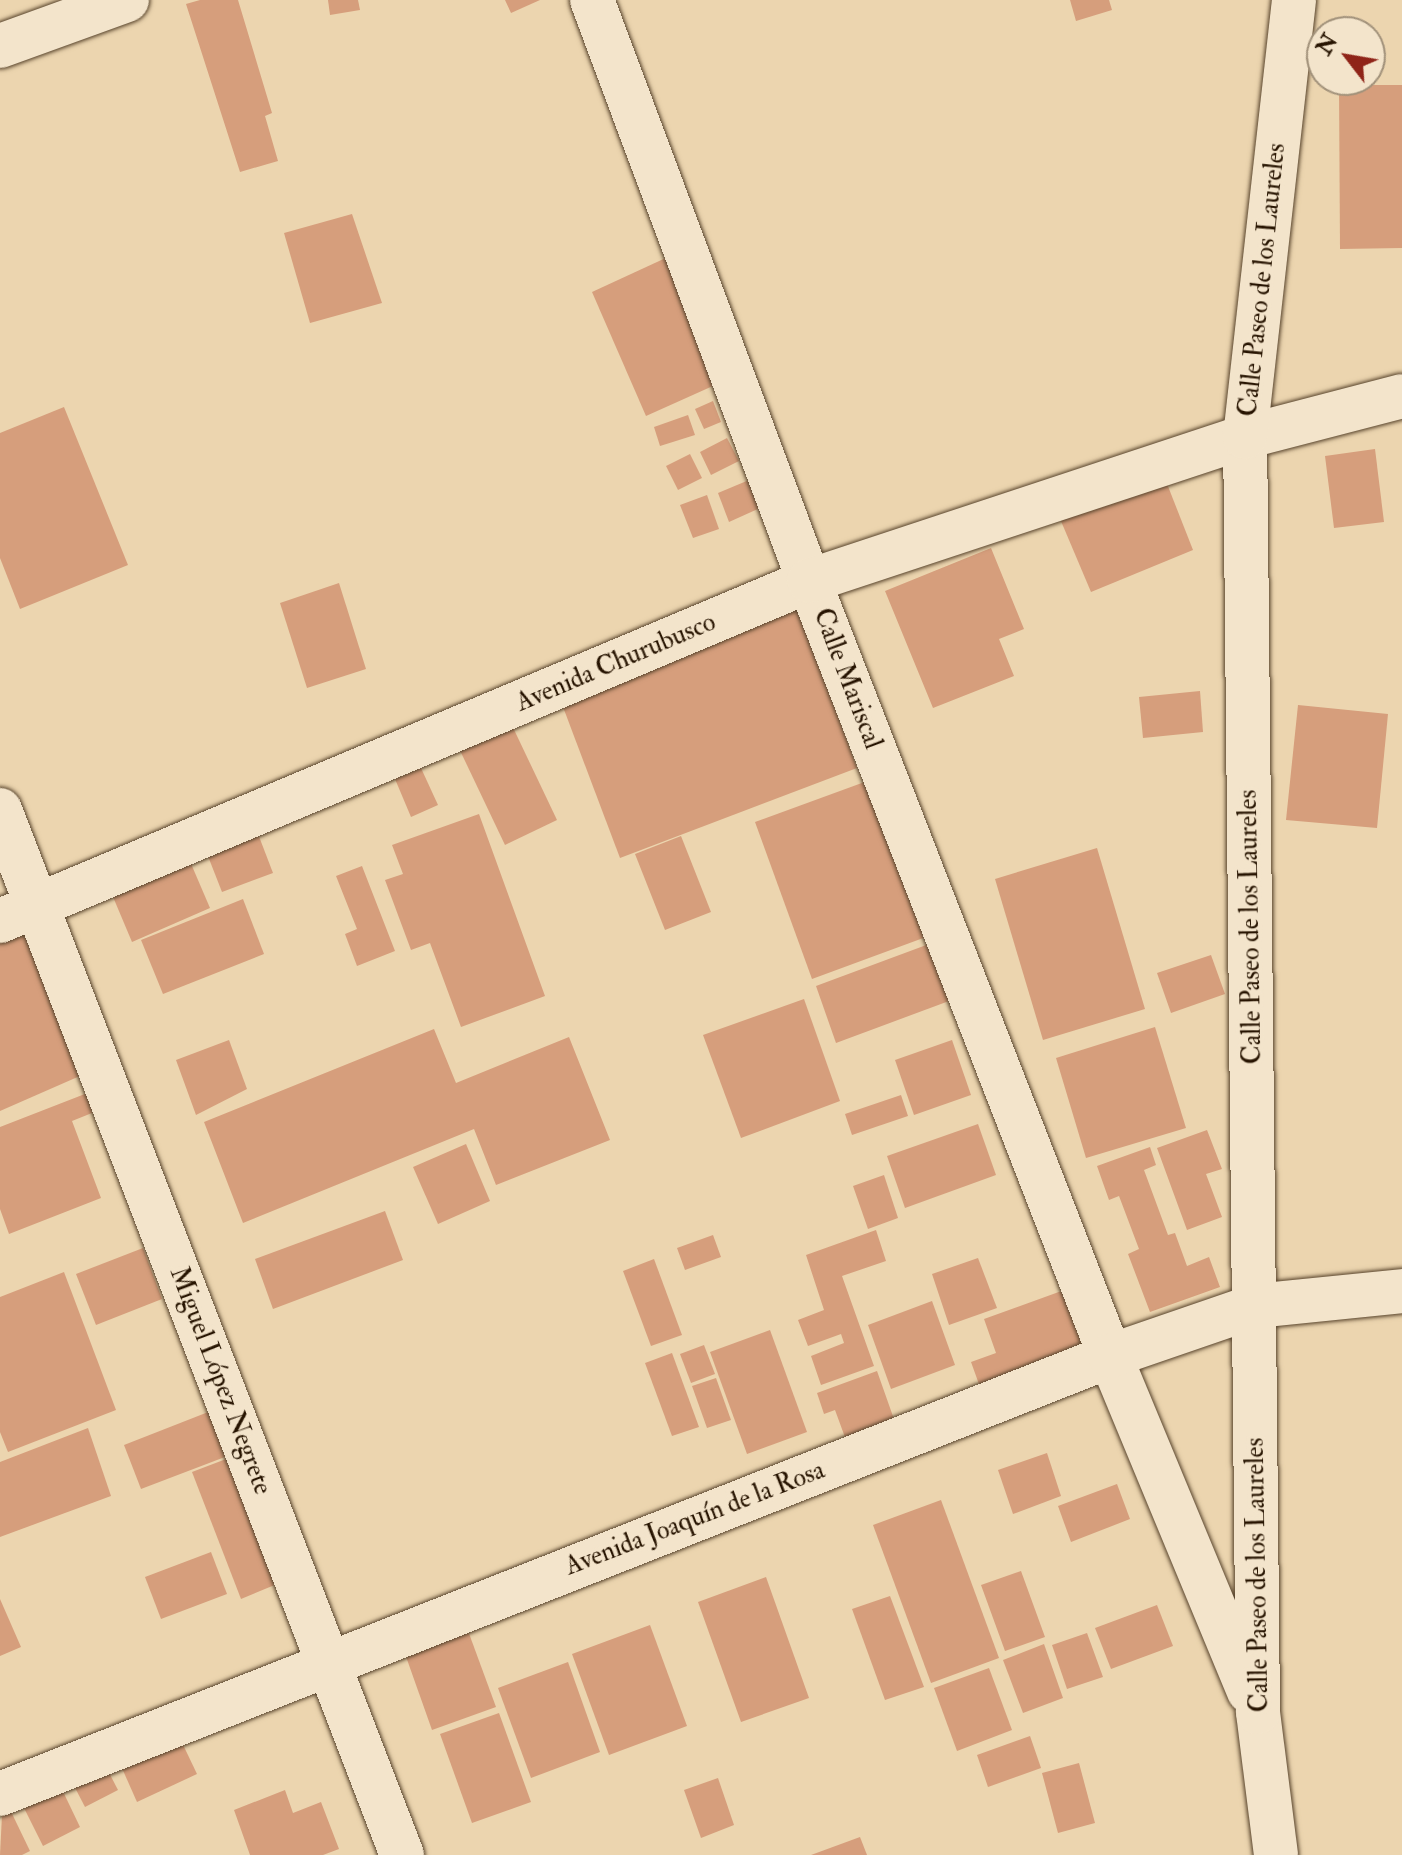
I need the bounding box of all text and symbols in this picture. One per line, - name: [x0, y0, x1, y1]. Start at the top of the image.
- north arrow: [1306, 16, 1386, 96]
- text: N: [1310, 29, 1344, 60]
- street label: Calle Paseo de los Laureles: [1233, 142, 1293, 418]
- street label: Calle Mariscal: [806, 604, 888, 754]
- street label: Avenida Churubusco: [511, 607, 721, 719]
- street label: Calle Paseo de los Laureles: [1233, 789, 1269, 1065]
- street label: Miguel López Negrete: [162, 1263, 278, 1499]
- street label: Calle Paseo de los Laureles: [1240, 1437, 1276, 1713]
- street label: Avenida Joaquín de la Rosa: [561, 1455, 829, 1583]

